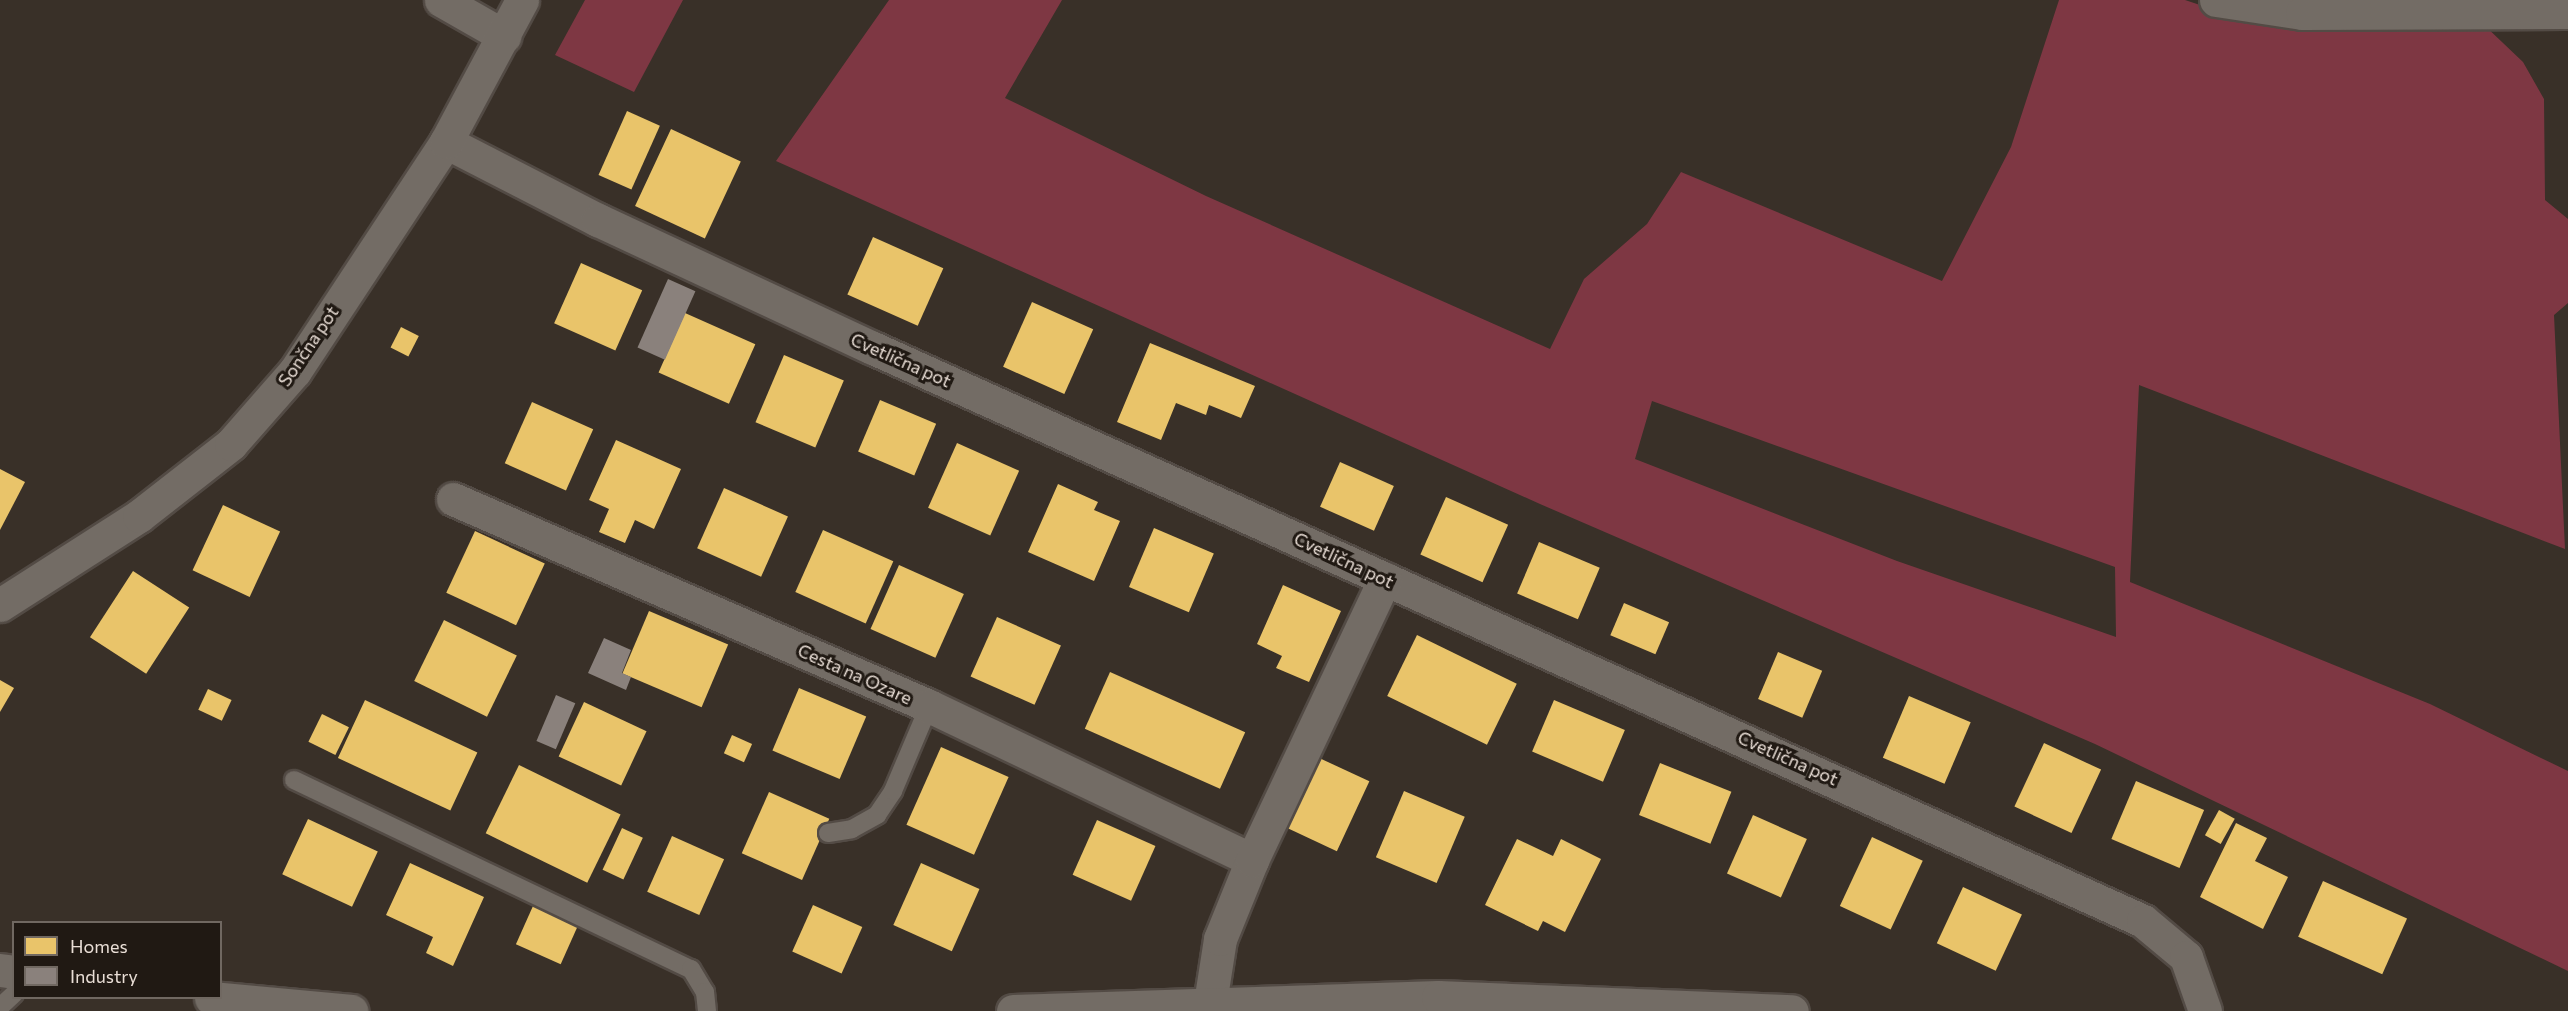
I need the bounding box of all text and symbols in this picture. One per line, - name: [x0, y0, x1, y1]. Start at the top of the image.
- street label: Sončna pot: [273, 302, 343, 390]
- street label: Cvetlična pot: [847, 328, 955, 392]
- street label: Cvetlična pot: [1291, 527, 1397, 593]
- street label: Cesta na Ozare: [795, 639, 915, 709]
- street label: Cvetlična pot: [1734, 726, 1842, 790]
- legend: [12, 921, 222, 999]
- text: Homes: [70, 935, 128, 957]
- text: Industry: [70, 965, 138, 987]

